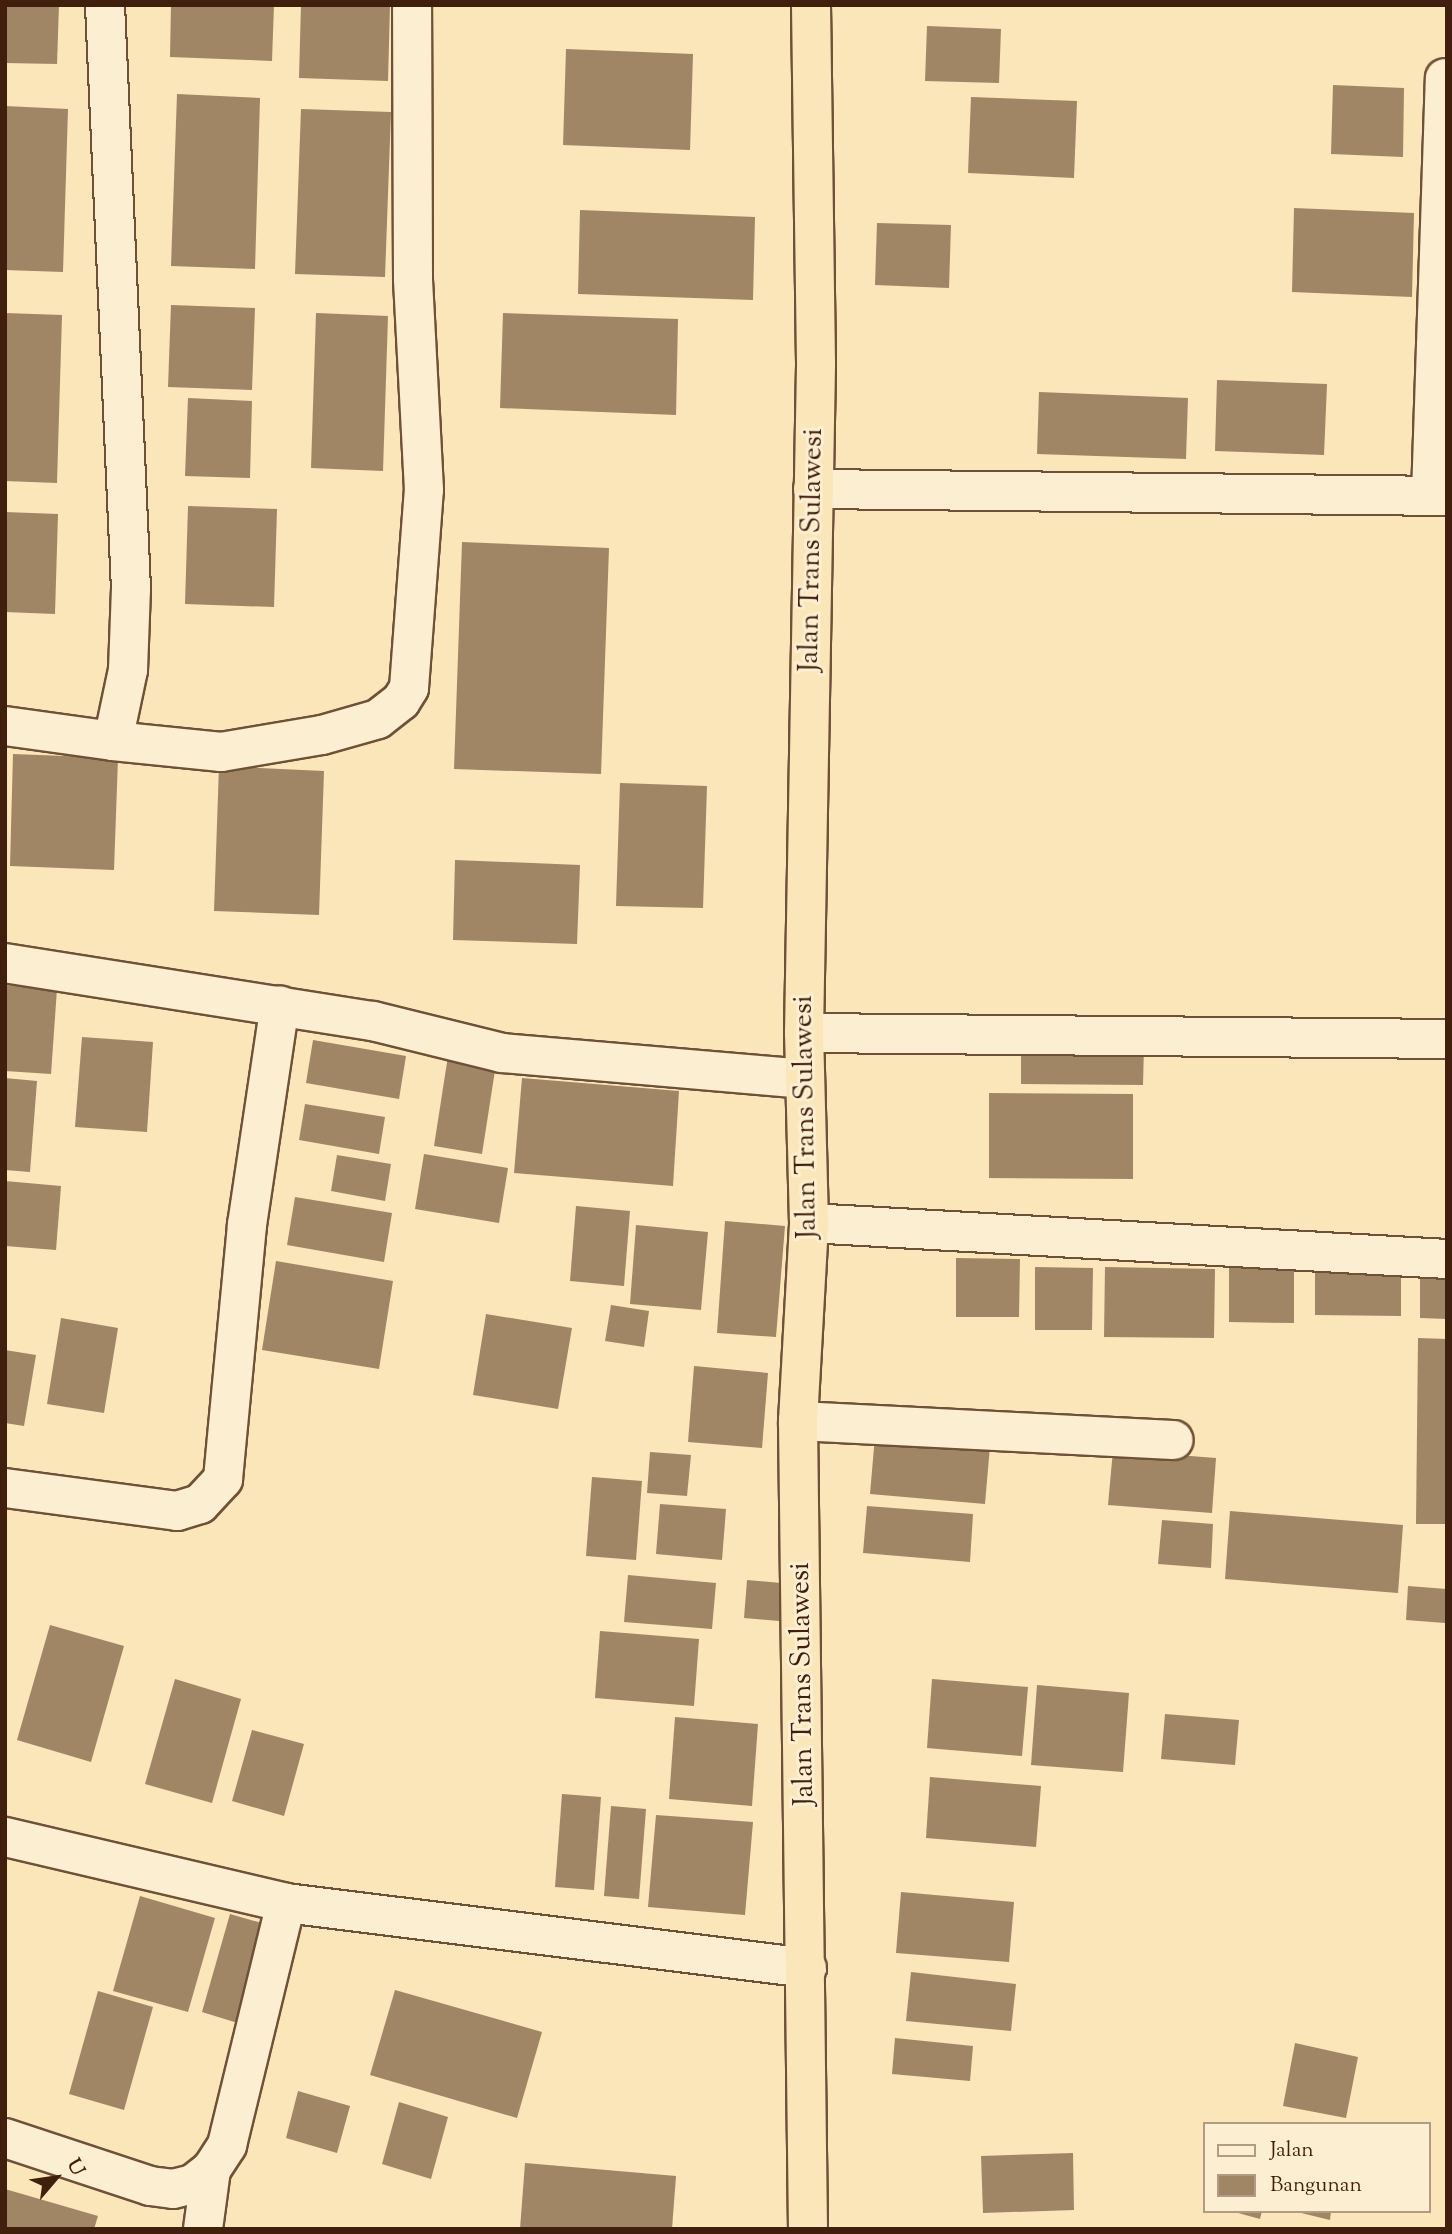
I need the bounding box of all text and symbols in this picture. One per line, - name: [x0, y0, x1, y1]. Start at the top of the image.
- street label: Jalan Trans Sulawesi: [793, 428, 831, 672]
- street label: Jalan Trans Sulawesi: [787, 995, 825, 1239]
- street label: Jalan Trans Sulawesi: [784, 1562, 822, 1806]
- legend: [1204, 2122, 1431, 2213]
- text: Jalan: [1270, 2136, 1314, 2166]
- north arrow: [21, 2143, 91, 2213]
- text: U: [59, 2154, 90, 2181]
- text: Bangunan: [1270, 2171, 1362, 2201]

